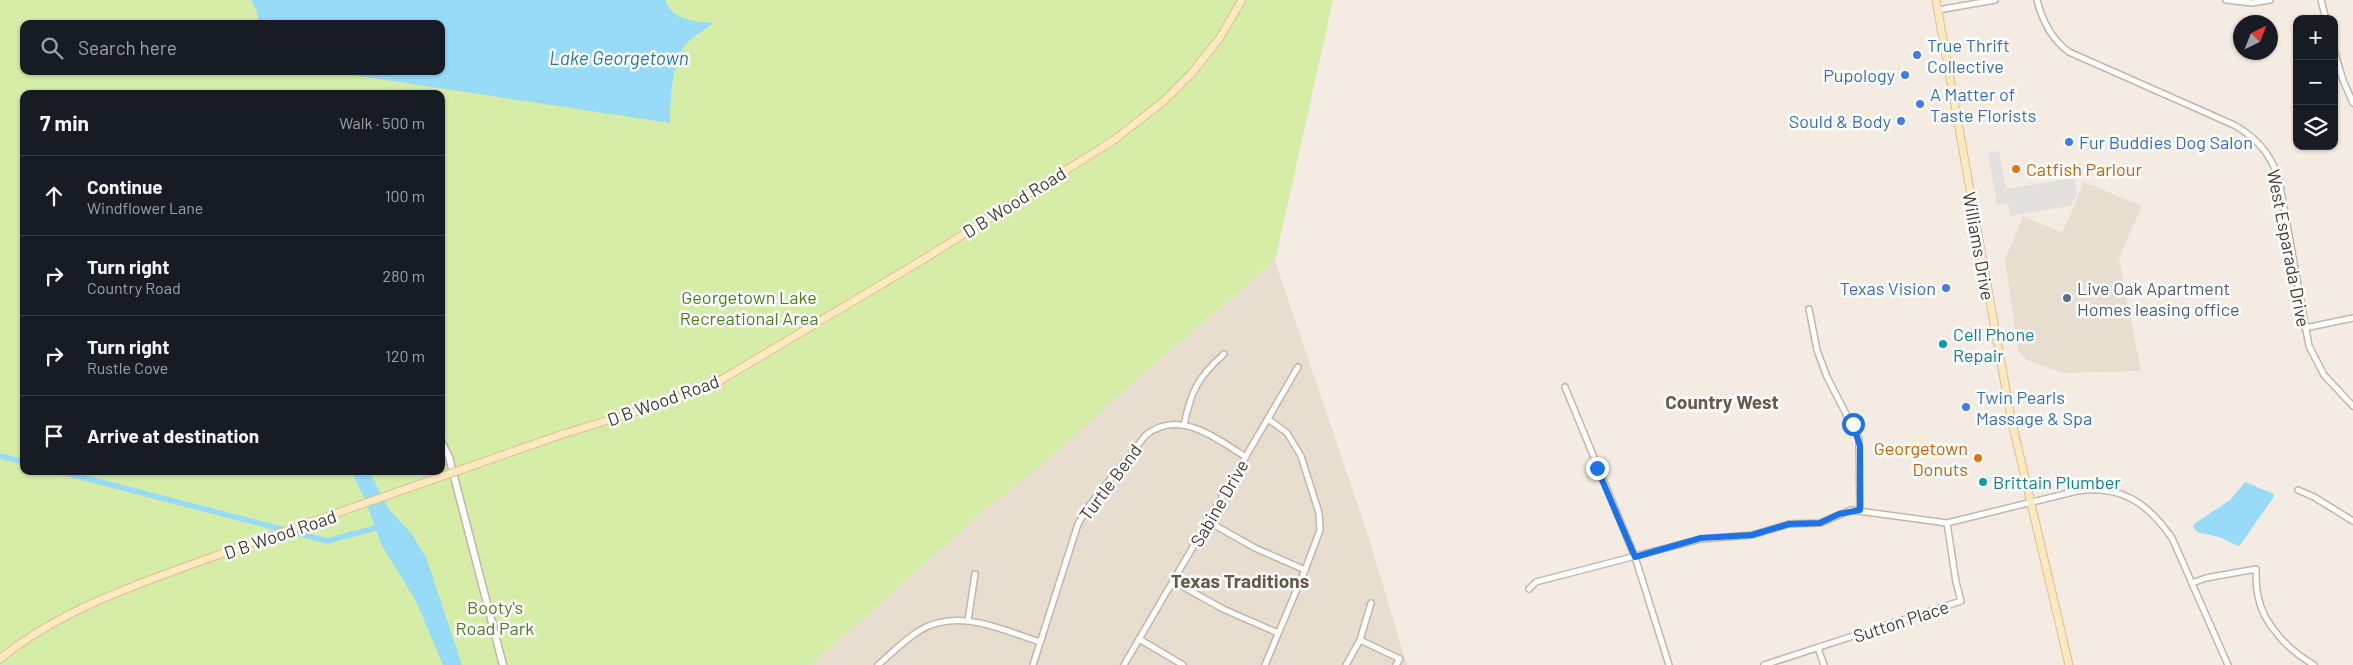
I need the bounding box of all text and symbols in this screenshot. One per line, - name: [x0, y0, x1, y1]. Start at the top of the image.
- north arrow: [2233, 15, 2278, 60]
- map controls: [2293, 15, 2338, 150]
- button: +: [2293, 15, 2338, 60]
- search box: [20, 20, 445, 75]
- icon: search: [38, 34, 66, 62]
- place label: True Thrift Collective: [1927, 34, 2010, 77]
- text: Search here: [78, 36, 177, 59]
- water label: Lake Georgetown: [549, 46, 689, 69]
- marker: True Thrift Collective: [1911, 49, 1923, 61]
- button: −: [2293, 60, 2338, 105]
- place label: Pupology: [1823, 64, 1895, 86]
- marker: Pupology: [1899, 69, 1911, 81]
- place label: A Matter of Taste Florists: [1930, 83, 2036, 126]
- marker: A Matter of Taste Florists: [1914, 98, 1926, 110]
- button: layers: [2293, 105, 2338, 150]
- text: 7 min: [40, 110, 89, 135]
- place label: Sould & Body: [1789, 110, 1891, 132]
- text: Walk · 500 m: [339, 113, 425, 132]
- marker: Sould & Body: [1895, 115, 1907, 127]
- place label: Fur Buddies Dog Salon: [2079, 131, 2253, 153]
- marker: Fur Buddies Dog Salon: [2063, 136, 2075, 148]
- place label: Catfish Parlour: [2026, 158, 2142, 180]
- street label: D B Wood Road: [958, 162, 1070, 242]
- marker: Catfish Parlour: [2010, 163, 2022, 175]
- street label: West Esparada Drive: [2263, 167, 2315, 329]
- text: Continue: [87, 175, 163, 198]
- icon: ahead: [40, 182, 68, 210]
- text: 100 m: [385, 186, 425, 205]
- street label: Williams Drive: [1959, 190, 1999, 302]
- text: Windflower Lane: [87, 198, 203, 217]
- text: Turn right: [87, 255, 169, 278]
- icon: right: [40, 262, 68, 290]
- text: 280 m: [383, 266, 425, 285]
- place label: Texas Vision: [1840, 277, 1936, 299]
- place label: Live Oak Apartment Homes leasing office: [2077, 277, 2240, 320]
- text: Country Road: [87, 278, 181, 297]
- marker: Texas Vision: [1940, 282, 1952, 294]
- park label: Georgetown Lake Recreational Area: [680, 286, 818, 329]
- marker: Live Oak Apartment Homes leasing office: [2061, 292, 2073, 304]
- place label: Cell Phone Repair: [1953, 323, 2035, 366]
- text: Turn right: [87, 335, 169, 358]
- marker: Cell Phone Repair: [1937, 338, 1949, 350]
- icon: right: [40, 342, 68, 370]
- text: 120 m: [385, 346, 425, 365]
- text: Rustle Cove: [87, 358, 168, 377]
- street label: D B Wood Road: [604, 370, 722, 430]
- place label: Twin Pearls Massage & Spa: [1976, 386, 2092, 429]
- district label: Country West: [1665, 390, 1779, 413]
- marker: Twin Pearls Massage & Spa: [1960, 401, 1972, 413]
- route start: [1842, 413, 1865, 436]
- icon: arrive: [40, 422, 68, 450]
- text: Arrive at destination: [87, 424, 259, 447]
- place label: Georgetown Donuts: [1874, 437, 1968, 480]
- street label: Turtle Bend: [1074, 439, 1146, 525]
- marker: Georgetown Donuts: [1972, 452, 1984, 464]
- street label: Sabine Drive: [1185, 456, 1253, 550]
- route end: [1586, 457, 1609, 480]
- place label: Brittain Plumber: [1993, 471, 2121, 493]
- marker: Brittain Plumber: [1977, 476, 1989, 488]
- street label: D B Wood Road: [221, 504, 339, 564]
- district label: Texas Traditions: [1171, 569, 1309, 592]
- street label: Sutton Place: [1851, 595, 1951, 647]
- park label: Booty's Road Park: [456, 596, 534, 639]

